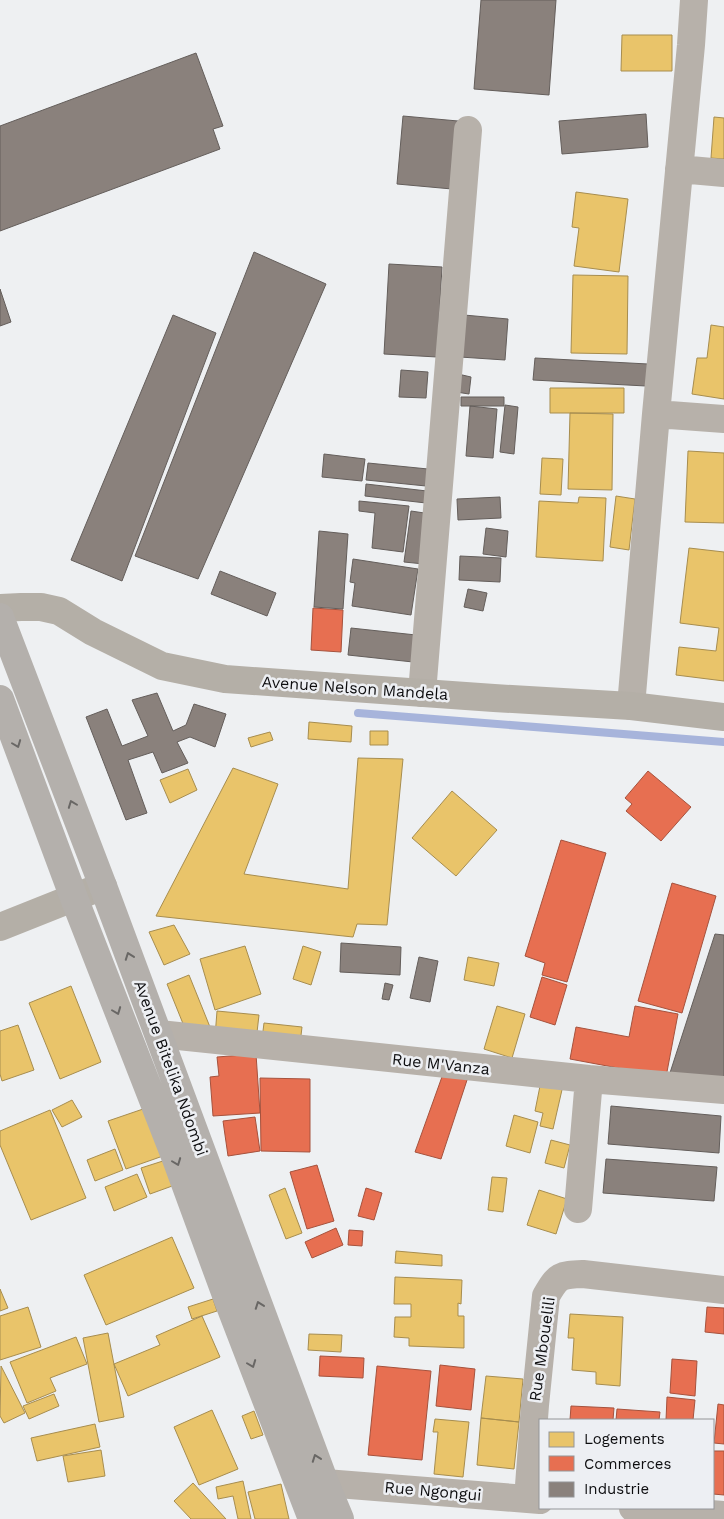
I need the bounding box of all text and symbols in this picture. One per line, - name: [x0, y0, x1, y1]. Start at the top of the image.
- street label: Avenue Nelson Mandela: [261, 672, 449, 704]
- one-way arrow: [11, 739, 21, 748]
- one-way arrow: [68, 800, 78, 809]
- one-way arrow: [125, 952, 135, 961]
- street label: Avenue Bitelika Ndombi: [130, 978, 212, 1158]
- one-way arrow: [111, 1006, 122, 1015]
- street label: Rue M'Vanza: [391, 1049, 491, 1079]
- one-way arrow: [171, 1158, 181, 1166]
- street label: Rue Mbouelili: [525, 1295, 559, 1403]
- one-way arrow: [255, 1301, 265, 1310]
- one-way arrow: [246, 1359, 256, 1368]
- legend: [539, 1419, 714, 1509]
- text: Logements: [584, 1430, 665, 1448]
- one-way arrow: [312, 1454, 322, 1462]
- text: Commerces: [584, 1455, 671, 1473]
- street label: Rue Ngongui: [384, 1477, 482, 1505]
- text: Industrie: [584, 1480, 649, 1498]

